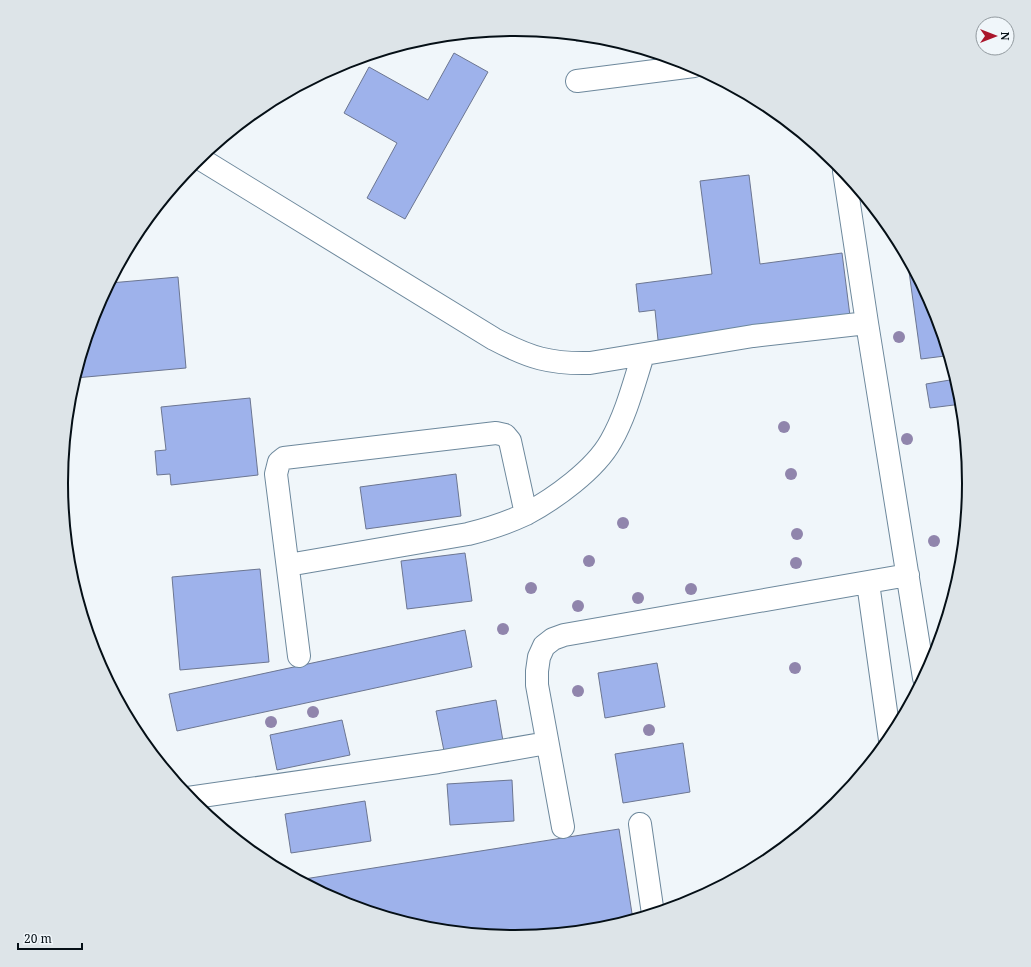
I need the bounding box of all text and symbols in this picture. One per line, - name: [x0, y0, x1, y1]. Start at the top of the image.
- north arrow: [975, 16, 1015, 56]
- text: N: [998, 32, 1013, 41]
- scale bar: [18, 925, 82, 951]
- text: 20 m: [24, 930, 52, 947]

